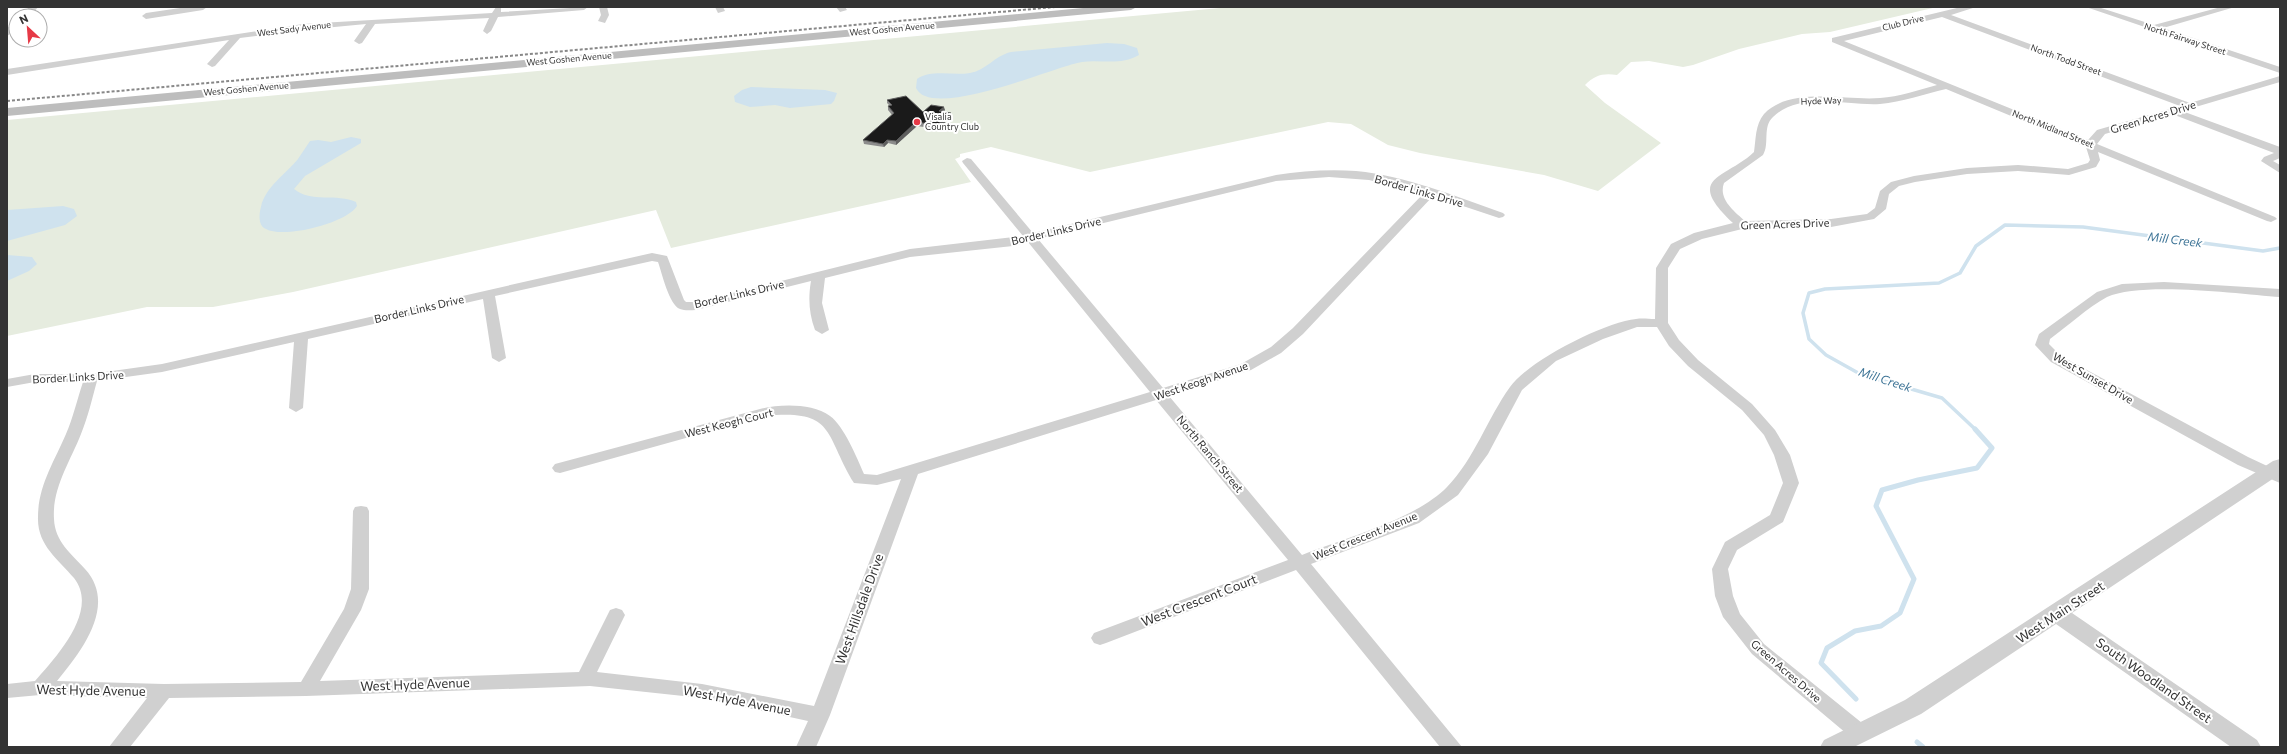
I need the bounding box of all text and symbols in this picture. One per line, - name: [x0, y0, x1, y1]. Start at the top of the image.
- north arrow: [8, 8, 48, 48]
- text: N: [17, 11, 30, 26]
- street label: Club Drive: [1881, 12, 1925, 33]
- street label: West Sady Avenue: [256, 18, 332, 38]
- street label: West Goshen Avenue: [849, 19, 935, 38]
- street label: North Fairway Street: [2143, 20, 2228, 57]
- street label: North Todd Street: [2029, 42, 2103, 78]
- street label: West Goshen Avenue: [526, 49, 612, 68]
- street label: West Goshen Avenue: [203, 79, 289, 98]
- street label: Hyde Way: [1800, 94, 1842, 107]
- street label: Green Acres Drive: [2109, 97, 2197, 136]
- street label: North Midland Street: [2011, 107, 2096, 150]
- place label: Visalia Country Club: [925, 111, 979, 132]
- marker: Visalia Country Club: [912, 117, 922, 127]
- street label: Border Links Drive: [1373, 172, 1465, 209]
- street label: Border Links Drive: [1010, 214, 1102, 247]
- street label: Green Acres Drive: [1740, 215, 1830, 232]
- water label: Mill Creek: [2147, 229, 2204, 249]
- street label: Border Links Drive: [693, 277, 785, 310]
- street label: Border Links Drive: [373, 292, 465, 325]
- street label: West Sunset Drive: [2051, 349, 2136, 406]
- street label: West Keogh Avenue: [1152, 358, 1250, 403]
- water label: Mill Creek: [1857, 364, 1914, 394]
- street label: Border Links Drive: [32, 368, 124, 385]
- street label: West Keogh Court: [683, 405, 775, 440]
- street label: North Ranch Street: [1174, 413, 1247, 495]
- street label: West Crescent Avenue: [1311, 509, 1419, 562]
- street label: West Hillsdale Drive: [831, 551, 887, 667]
- street label: West Crescent Court: [1139, 571, 1259, 629]
- street label: West Main Street: [2013, 578, 2107, 646]
- street label: South Woodland Street: [2093, 634, 2215, 726]
- street label: Green Acres Drive: [1749, 637, 1824, 705]
- street label: West Hyde Avenue: [360, 674, 470, 694]
- street label: West Hyde Avenue: [36, 681, 146, 699]
- street label: West Hyde Avenue: [682, 682, 792, 718]

